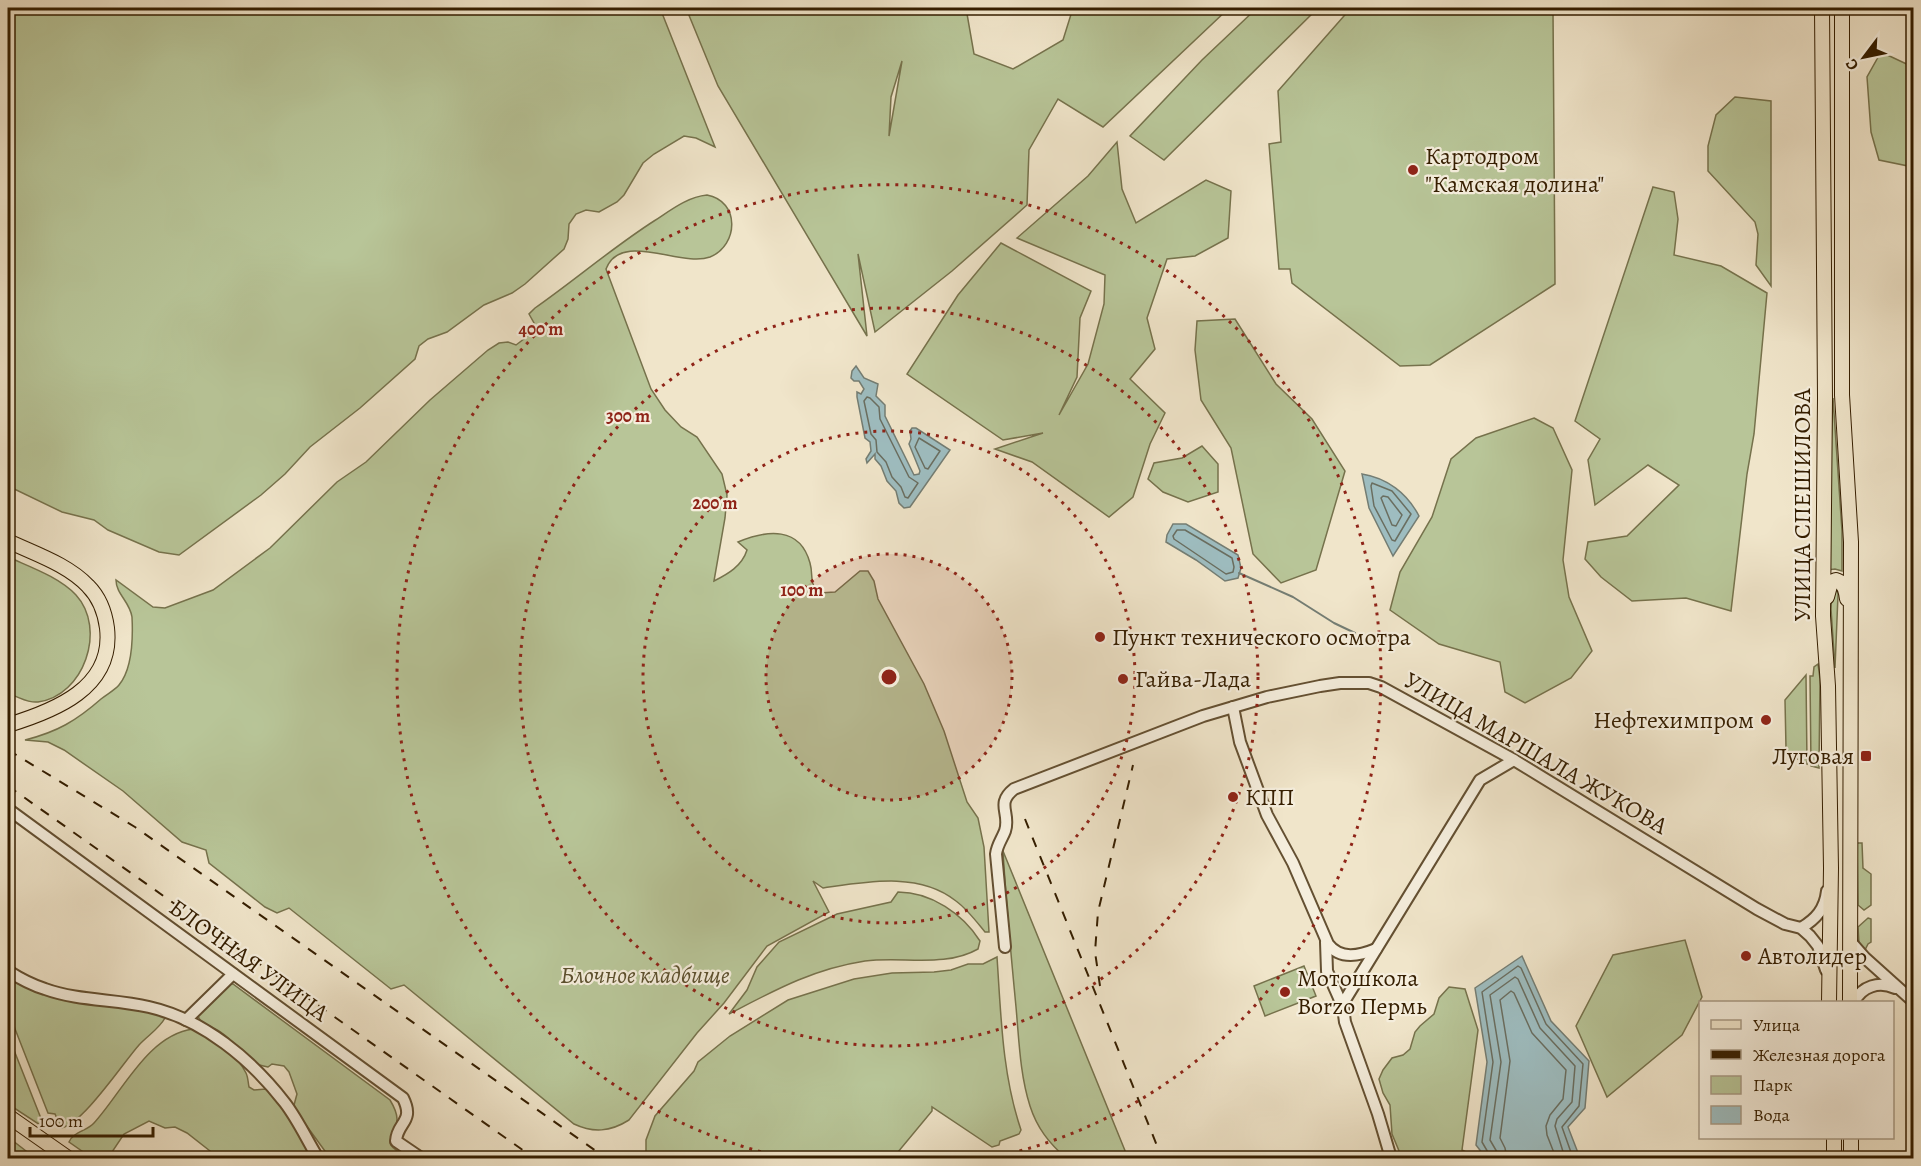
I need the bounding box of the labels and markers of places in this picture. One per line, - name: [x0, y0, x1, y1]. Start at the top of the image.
- place label: Картодром "Камская долина": [1425, 140, 1604, 200]
- marker: Картодром "Камская долина": [1406, 163, 1420, 177]
- place label: Пункт технического осмотра: [1112, 621, 1411, 653]
- marker: Пункт технического осмотра: [1093, 630, 1107, 644]
- place label: Гайва-Лада: [1135, 663, 1251, 695]
- centre of rings: [879, 667, 899, 687]
- marker: Гайва-Лада: [1116, 672, 1130, 686]
- place label: Нефтехимпром: [1593, 704, 1754, 736]
- marker: Нефтехимпром: [1759, 713, 1773, 727]
- place label: Луговая: [1772, 740, 1854, 772]
- marker: Луговая: [1859, 749, 1873, 763]
- place label: КПП: [1245, 781, 1294, 813]
- marker: КПП: [1226, 790, 1240, 804]
- place label: Автолидер: [1757, 940, 1867, 972]
- marker: Автолидер: [1739, 949, 1753, 963]
- place label: Мотошкола Borzo Пермь: [1297, 962, 1427, 1022]
- marker: Мотошкола Borzo Пермь: [1278, 985, 1292, 999]

